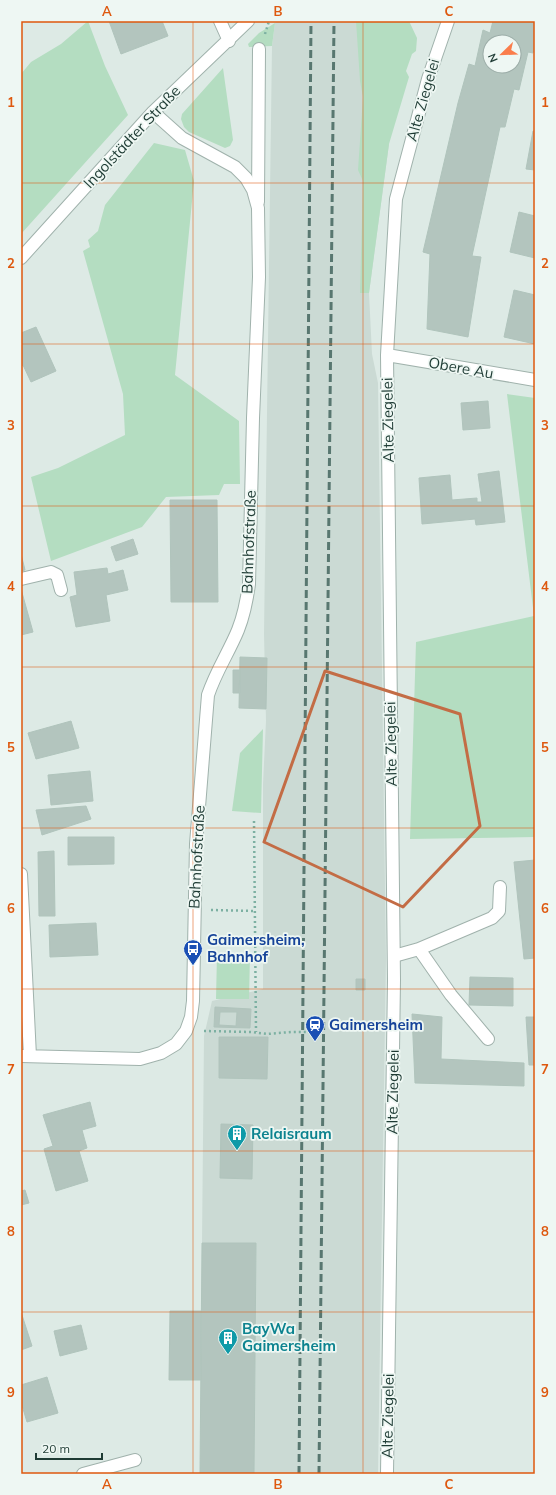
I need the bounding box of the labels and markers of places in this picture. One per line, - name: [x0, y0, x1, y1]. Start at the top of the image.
- place label: Gaimersheim, Bahnhof: [207, 930, 305, 966]
- bus stop icon: Gaimersheim, Bahnhof: [182, 938, 204, 966]
- station icon: Gaimersheim: [304, 1014, 326, 1042]
- place label: Gaimersheim: [329, 1015, 423, 1034]
- building icon: Relaisraum: [226, 1123, 248, 1151]
- place label: Relaisraum: [251, 1124, 332, 1143]
- place label: BayWa Gaimersheim: [242, 1319, 336, 1355]
- building icon: BayWa Gaimersheim: [217, 1327, 239, 1355]

